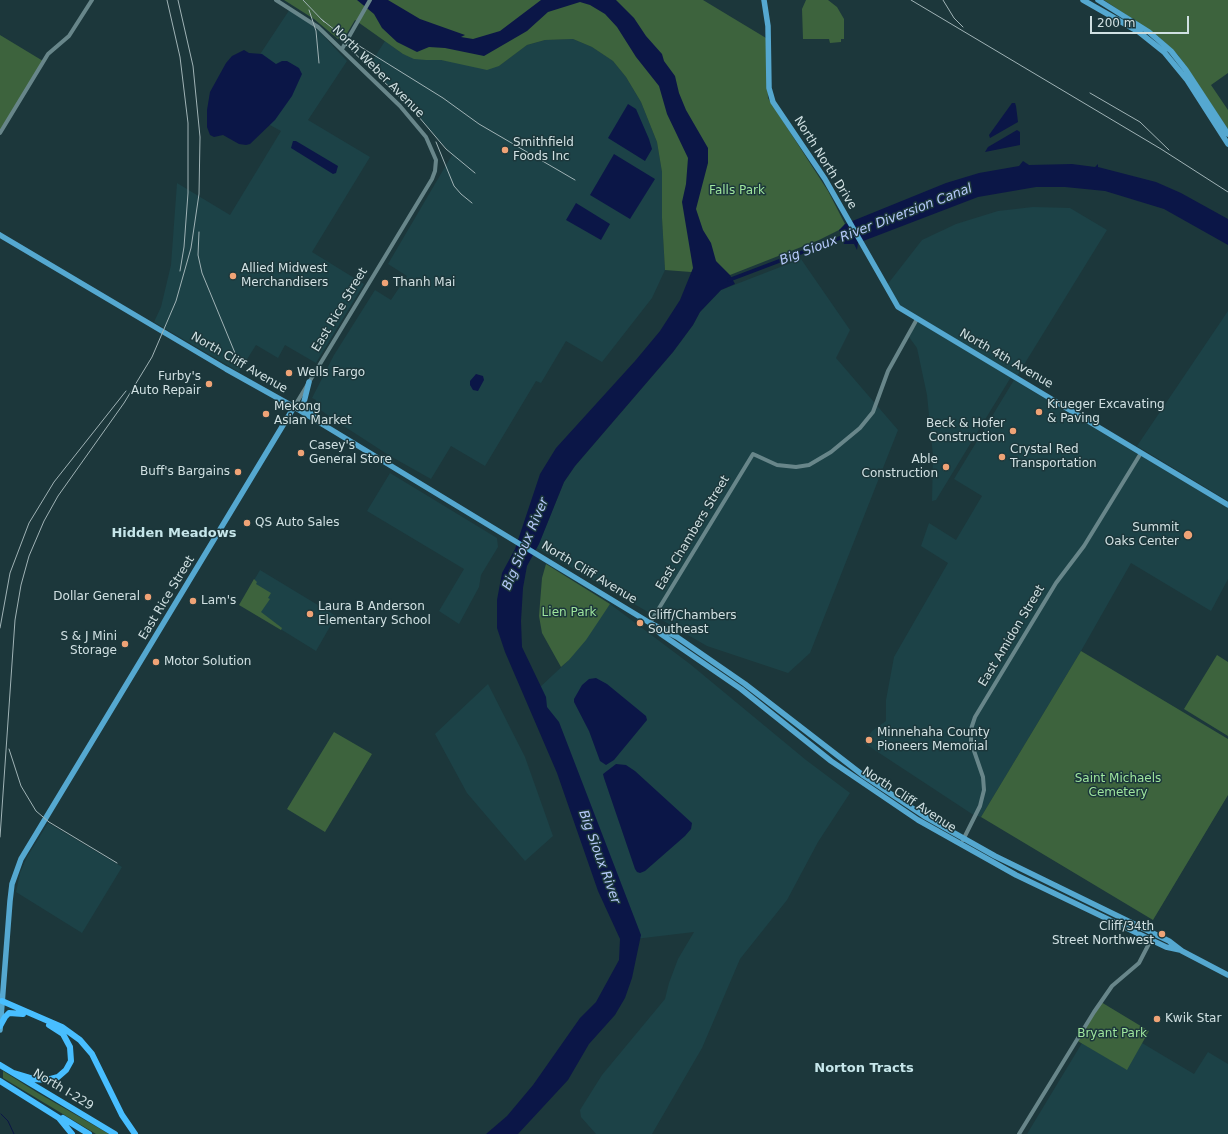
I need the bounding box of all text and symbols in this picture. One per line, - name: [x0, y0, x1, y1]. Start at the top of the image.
- scale bar: [1092, 8, 1191, 34]
- text: 200 m: [1097, 16, 1135, 30]
- street label: North Weber Avenue: [329, 23, 427, 121]
- street label: North North Drive: [791, 114, 859, 212]
- place label: Smithfield Foods Inc: [513, 136, 574, 164]
- marker: Smithfield Foods Inc: [500, 145, 510, 155]
- water label: Big Sioux River Diversion Canal: [778, 181, 974, 269]
- park label: Falls Park: [709, 184, 765, 198]
- place label: Allied Midwest Merchandisers: [241, 262, 328, 290]
- street label: East Rice Street: [309, 265, 371, 355]
- marker: Allied Midwest Merchandisers: [228, 271, 238, 281]
- place label: Thanh Mai: [393, 276, 455, 290]
- marker: Thanh Mai: [380, 278, 390, 288]
- street label: North 4th Avenue: [957, 326, 1055, 392]
- street label: North Cliff Avenue: [188, 329, 290, 397]
- place label: Wells Fargo: [297, 366, 365, 380]
- marker: Wells Fargo: [284, 368, 294, 378]
- place label: Furby's Auto Repair: [131, 370, 201, 398]
- marker: Furby's Auto Repair: [204, 379, 214, 389]
- place label: Krueger Excavating & Paving: [1047, 398, 1165, 426]
- place label: Mekong Asian Market: [274, 400, 352, 428]
- marker: Krueger Excavating & Paving: [1034, 407, 1044, 417]
- marker: Mekong Asian Market: [261, 409, 271, 419]
- place label: Beck & Hofer Construction: [926, 417, 1005, 445]
- marker: Beck & Hofer Construction: [1008, 426, 1018, 436]
- place label: Casey's General Store: [309, 439, 392, 467]
- place label: Crystal Red Transportation: [1010, 443, 1097, 471]
- marker: Casey's General Store: [296, 448, 306, 458]
- marker: Crystal Red Transportation: [997, 452, 1007, 462]
- place label: Able Construction: [862, 453, 938, 481]
- marker: Able Construction: [941, 462, 951, 472]
- place label: Buff's Bargains: [140, 465, 230, 479]
- marker: Buff's Bargains: [233, 467, 243, 477]
- street label: East Chambers Street: [653, 473, 733, 593]
- water label: Big Sioux River: [500, 496, 552, 592]
- place label: QS Auto Sales: [255, 516, 339, 530]
- marker: QS Auto Sales: [242, 518, 252, 528]
- place label: Summit Oaks Center: [1105, 521, 1179, 549]
- district label: Hidden Meadows: [111, 526, 237, 542]
- marker: Summit Oaks Center: [1182, 529, 1194, 541]
- street label: North Cliff Avenue: [539, 539, 639, 607]
- street label: East Rice Street: [136, 553, 198, 643]
- street label: East Amidon Street: [976, 583, 1048, 689]
- place label: Dollar General: [53, 590, 140, 604]
- marker: Dollar General: [143, 592, 153, 602]
- place label: Lam's: [201, 594, 236, 608]
- marker: Lam's: [188, 596, 198, 606]
- place label: Laura B Anderson Elementary School: [318, 600, 431, 628]
- park label: Lien Park: [542, 606, 596, 620]
- marker: Laura B Anderson Elementary School: [305, 609, 315, 619]
- place label: Cliff/Chambers Southeast: [648, 609, 737, 637]
- marker: Cliff/Chambers Southeast: [635, 618, 645, 628]
- place label: S & J Mini Storage: [60, 630, 117, 658]
- marker: S & J Mini Storage: [120, 639, 130, 649]
- place label: Motor Solution: [164, 655, 251, 669]
- marker: Motor Solution: [151, 657, 161, 667]
- place label: Minnehaha County Pioneers Memorial: [877, 726, 990, 754]
- marker: Minnehaha County Pioneers Memorial: [864, 735, 874, 745]
- street label: North Cliff Avenue: [859, 764, 959, 836]
- park label: Saint Michaels Cemetery: [1075, 772, 1161, 800]
- water label: Big Sioux River: [575, 808, 623, 906]
- place label: Cliff/34th Street Northwest: [1052, 920, 1154, 948]
- marker: Cliff/34th Street Northwest: [1157, 929, 1167, 939]
- place label: Kwik Star: [1165, 1012, 1221, 1026]
- marker: Kwik Star: [1152, 1014, 1162, 1024]
- park label: Bryant Park: [1077, 1027, 1147, 1041]
- district label: Norton Tracts: [814, 1061, 914, 1077]
- street label: North I-229: [30, 1066, 96, 1114]

